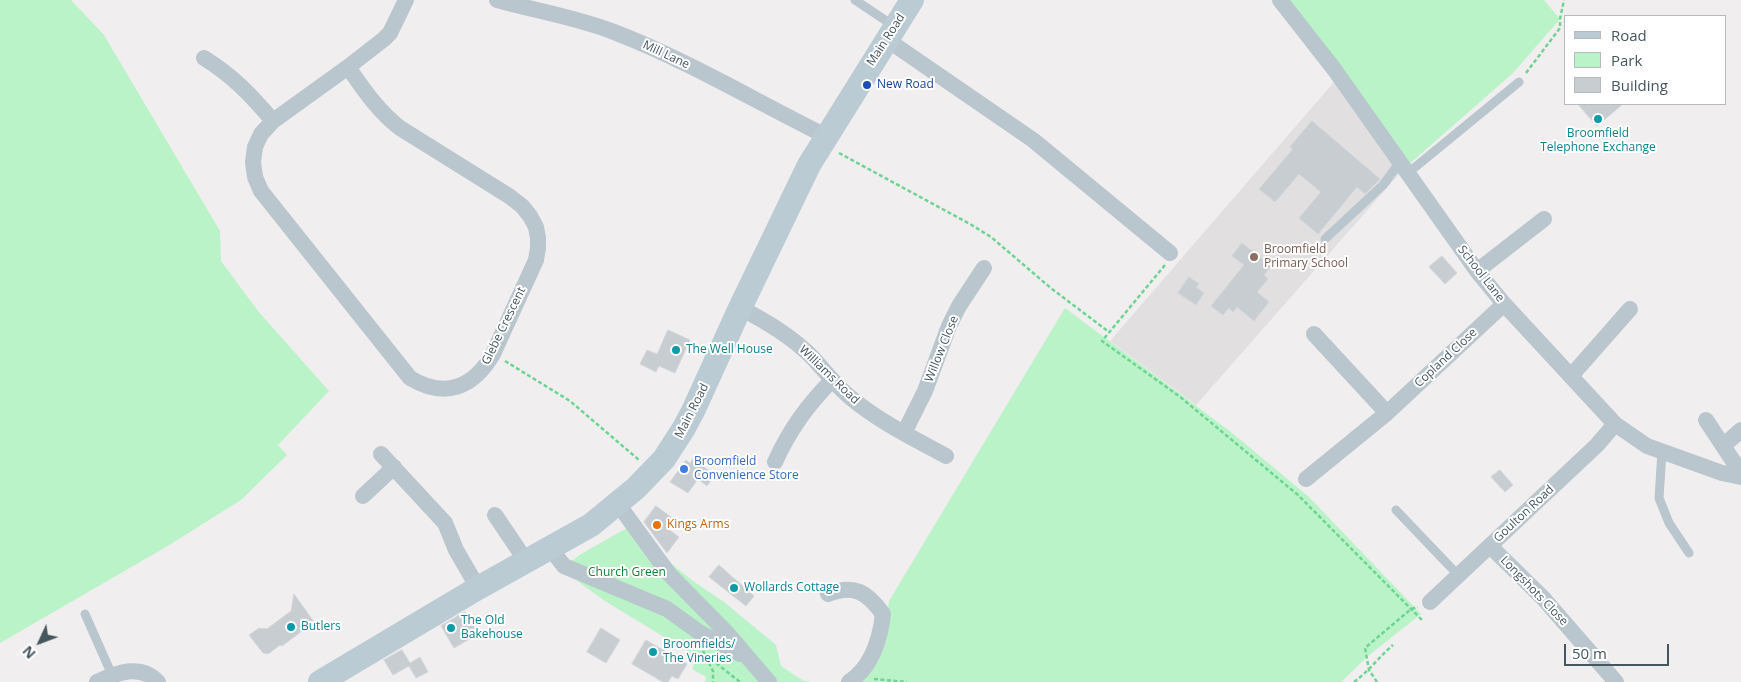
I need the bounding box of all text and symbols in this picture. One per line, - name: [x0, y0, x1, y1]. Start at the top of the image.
- street label: Main Road: [864, 11, 908, 69]
- legend: [1564, 15, 1726, 105]
- text: Road: [1611, 25, 1647, 45]
- street label: Mill Lane: [640, 38, 692, 72]
- text: Park: [1611, 50, 1642, 70]
- text: Building: [1611, 75, 1668, 95]
- place label: New Road: [877, 78, 934, 92]
- marker: New Road: [861, 79, 873, 91]
- marker: Broomfield Telephone Exchange: [1592, 113, 1604, 125]
- place label: Broomfield Telephone Exchange: [1540, 127, 1656, 155]
- place label: Broomfield Primary School: [1264, 243, 1348, 271]
- street label: School Lane: [1455, 243, 1507, 305]
- marker: Broomfield Primary School: [1248, 251, 1260, 263]
- street label: Glebe Crescent: [479, 285, 529, 367]
- street label: Willow Close: [922, 314, 962, 384]
- street label: Copland Close: [1412, 325, 1480, 391]
- place label: The Well House: [686, 343, 773, 357]
- street label: Williams Road: [796, 343, 862, 407]
- marker: The Well House: [670, 344, 682, 356]
- street label: Main Road: [672, 381, 712, 441]
- place label: Broomfield Convenience Store: [694, 455, 799, 483]
- marker: Broomfield Convenience Store: [678, 463, 690, 475]
- street label: Goulton Road: [1491, 482, 1557, 546]
- place label: Kings Arms: [667, 518, 729, 532]
- marker: Kings Arms: [651, 519, 663, 531]
- street label: Longshots Close: [1497, 553, 1571, 629]
- park label: Church Green: [588, 566, 666, 580]
- place label: Wollards Cottage: [744, 581, 839, 595]
- marker: Wollards Cottage: [728, 582, 740, 594]
- place label: The Old Bakehouse: [461, 614, 523, 642]
- north arrow: [15, 617, 65, 667]
- place label: Butlers: [301, 620, 341, 634]
- marker: Butlers: [285, 621, 297, 633]
- marker: The Old Bakehouse: [445, 622, 457, 634]
- scale bar: [1566, 634, 1671, 666]
- place label: Broomfields/ The Vineries: [663, 638, 735, 666]
- text: N: [18, 642, 40, 663]
- text: 50 m: [1572, 643, 1607, 663]
- marker: Broomfields/ The Vineries: [647, 646, 659, 658]

